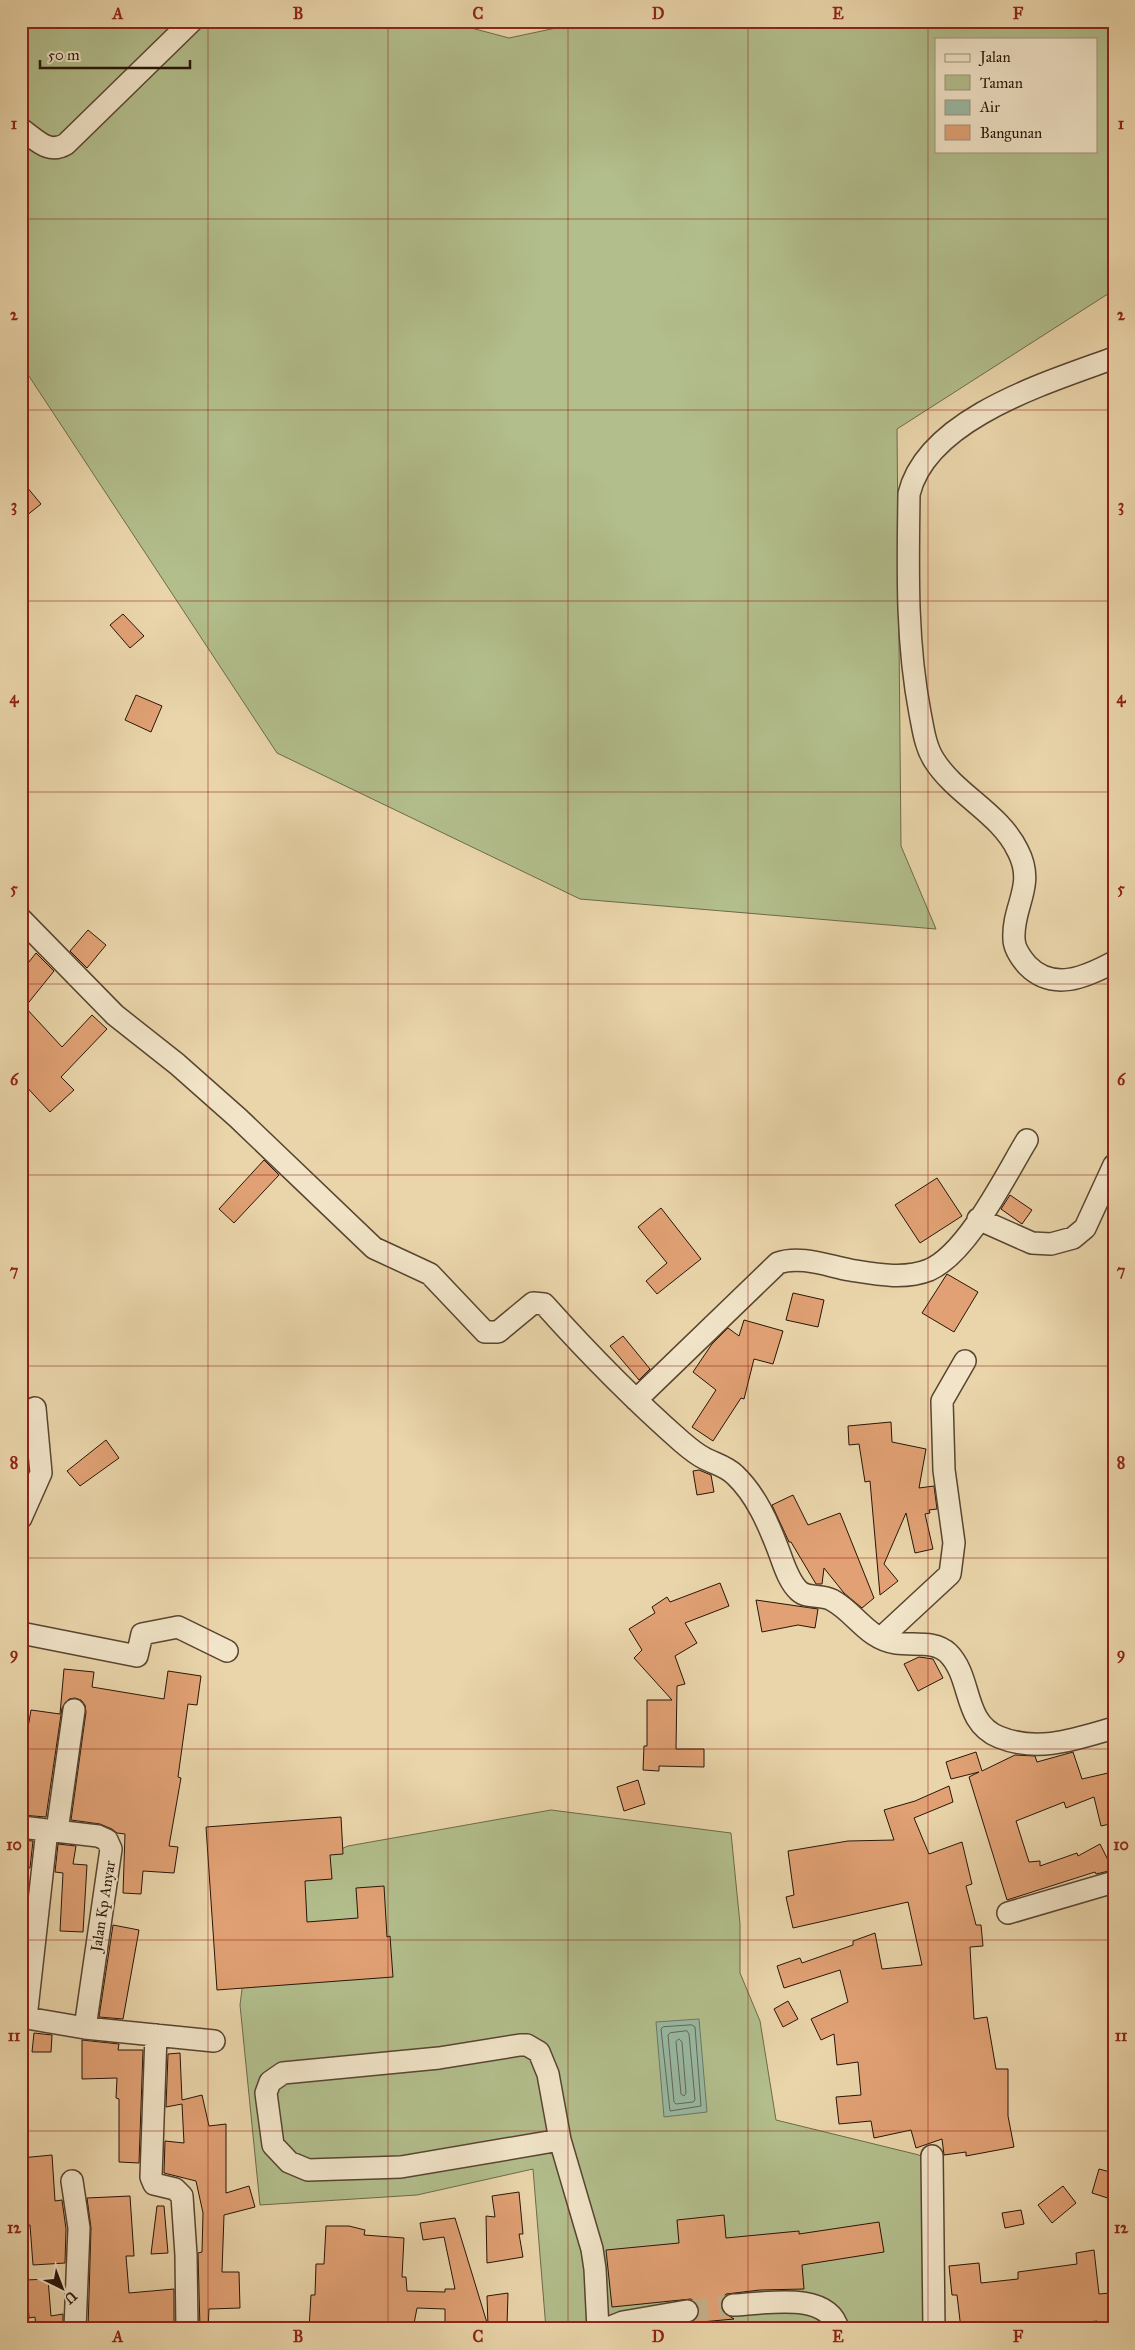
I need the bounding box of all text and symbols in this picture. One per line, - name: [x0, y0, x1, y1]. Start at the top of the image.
- text: A: [112, 4, 124, 23]
- text: B: [293, 4, 303, 23]
- text: C: [473, 4, 484, 23]
- text: D: [652, 4, 665, 23]
- text: E: [832, 4, 844, 23]
- text: F: [1013, 4, 1024, 23]
- scale bar: [40, 38, 190, 70]
- legend: [935, 38, 1098, 152]
- text: 50 m: [48, 46, 80, 64]
- text: Jalan: [978, 48, 1011, 67]
- text: Taman: [980, 74, 1023, 92]
- text: Air: [979, 98, 1000, 116]
- text: 1: [11, 114, 18, 133]
- text: 1: [1118, 114, 1125, 133]
- text: Bangunan: [980, 124, 1042, 142]
- text: 2: [10, 305, 19, 324]
- text: 2: [1117, 305, 1126, 324]
- text: 3: [11, 496, 17, 516]
- text: 3: [1118, 496, 1124, 516]
- text: 4: [10, 688, 20, 708]
- text: 4: [1117, 688, 1127, 708]
- text: 5: [10, 879, 18, 898]
- text: 5: [1117, 879, 1125, 898]
- text: 6: [10, 1070, 19, 1089]
- text: 6: [1117, 1070, 1126, 1089]
- text: 7: [10, 1261, 19, 1280]
- text: 7: [1117, 1261, 1126, 1280]
- text: 8: [10, 1453, 18, 1472]
- text: 8: [1117, 1453, 1125, 1472]
- text: 9: [10, 1644, 18, 1664]
- text: 9: [1117, 1644, 1125, 1664]
- text: 10: [6, 1835, 22, 1854]
- text: 10: [1113, 1835, 1129, 1854]
- street label: Jalan Kp Anyar: [87, 1859, 120, 1955]
- text: 11: [8, 2026, 21, 2045]
- text: 11: [1115, 2026, 1128, 2045]
- text: 12: [7, 2218, 22, 2237]
- text: 12: [1114, 2218, 1129, 2237]
- north arrow: [38, 2262, 88, 2312]
- text: U: [60, 2287, 80, 2308]
- text: A: [112, 2327, 124, 2346]
- text: B: [293, 2327, 303, 2346]
- text: C: [473, 2327, 484, 2346]
- text: D: [652, 2327, 665, 2346]
- text: E: [832, 2327, 844, 2346]
- text: F: [1013, 2327, 1024, 2346]

